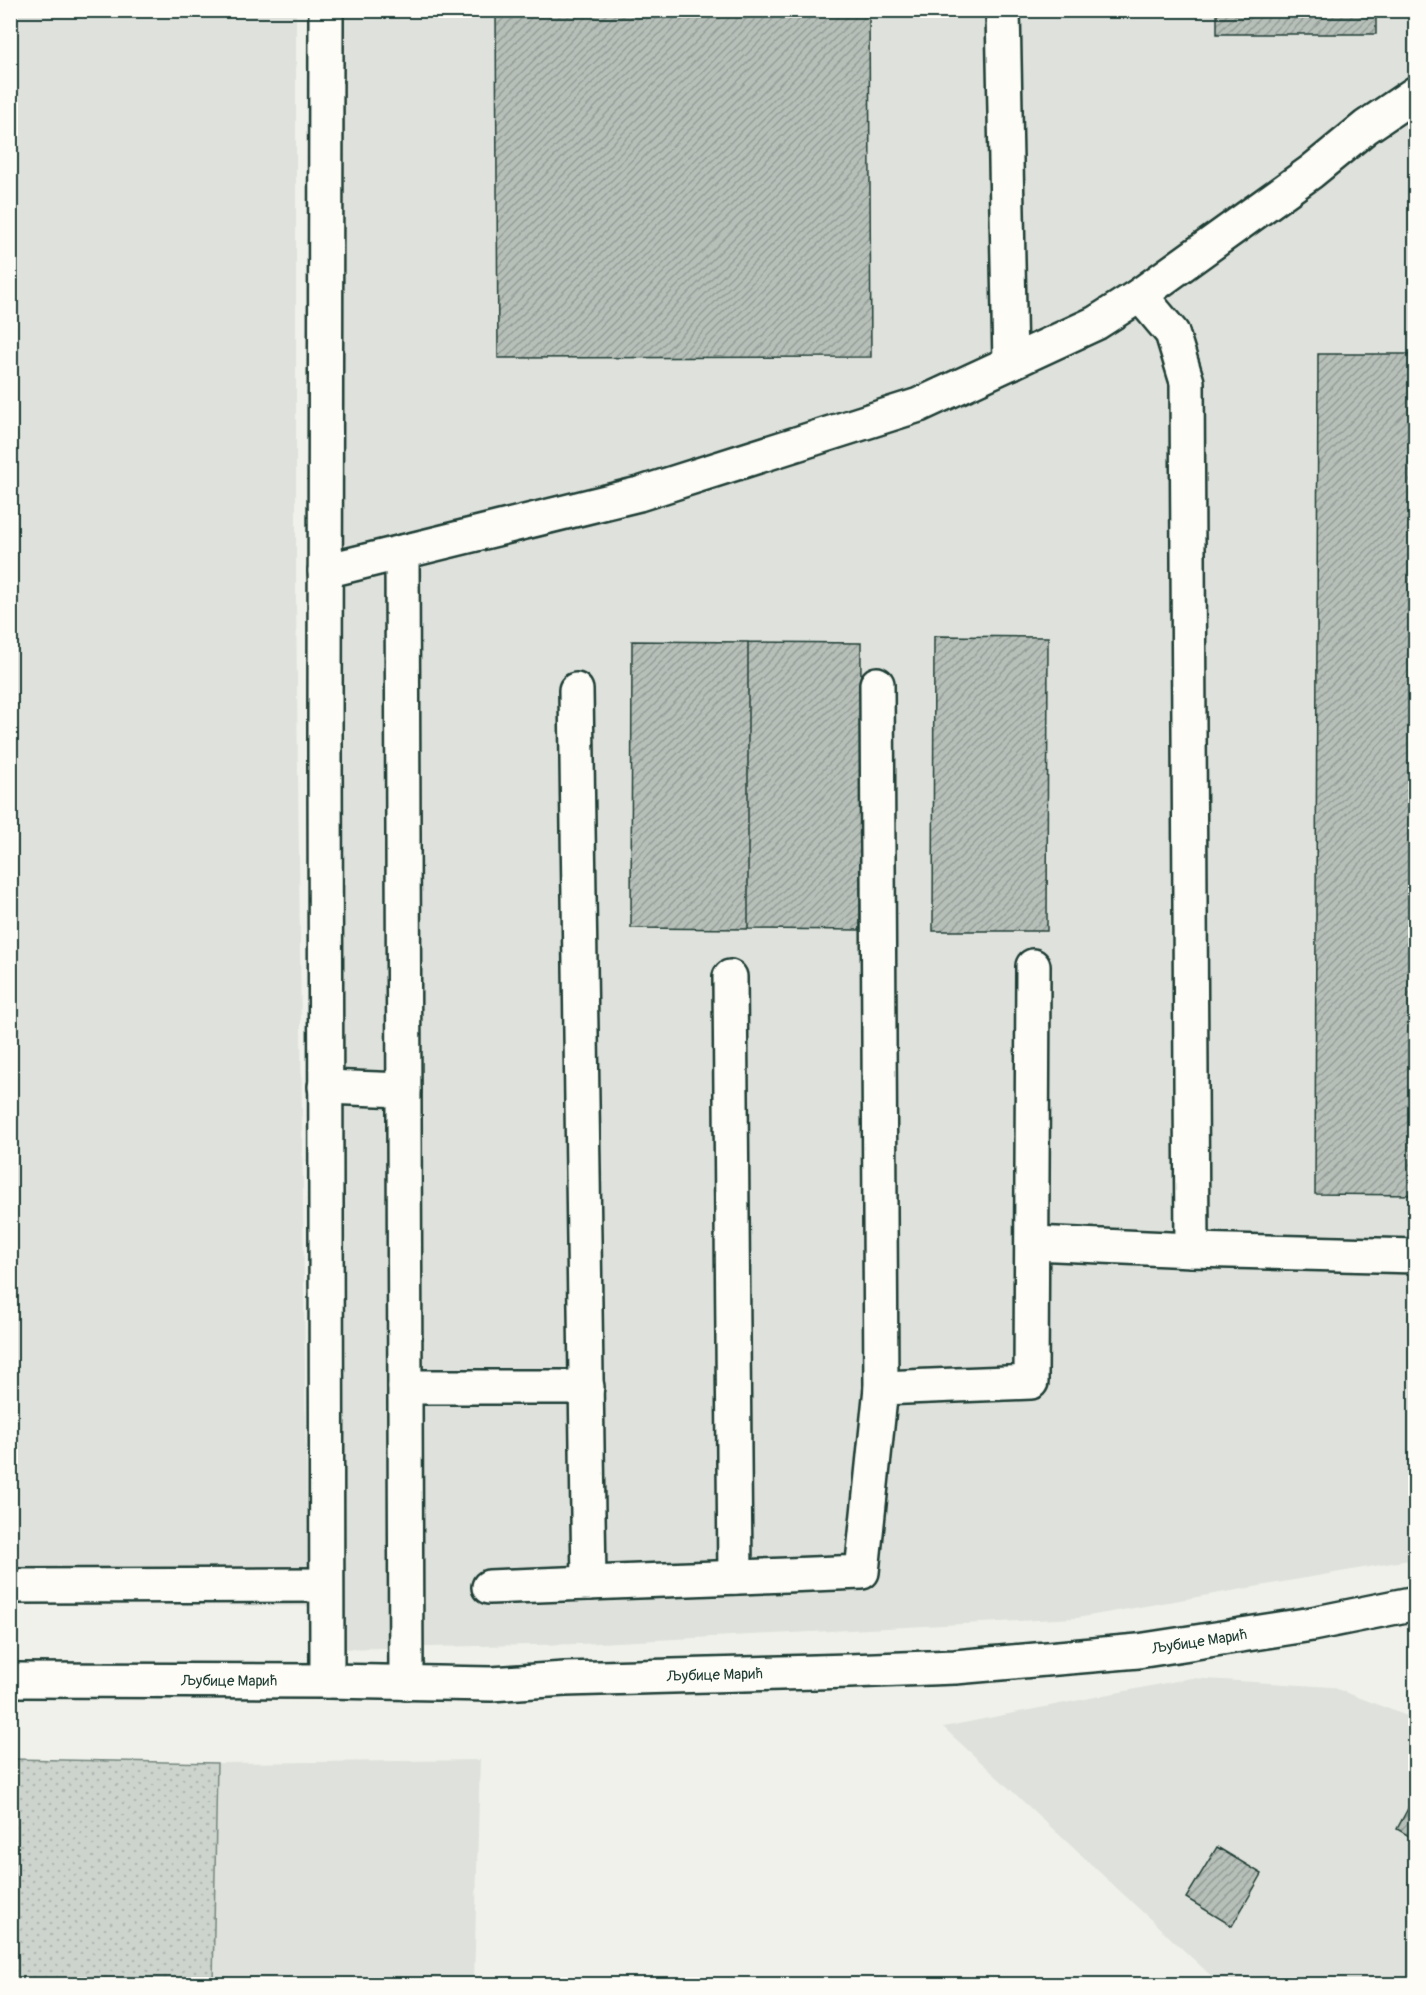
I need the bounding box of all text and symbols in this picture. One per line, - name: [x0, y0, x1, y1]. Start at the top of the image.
- street label: Љубице Марић: [1150, 1625, 1248, 1658]
- street label: Љубице Марић: [666, 1664, 763, 1686]
- street label: Љубице Марић: [181, 1671, 277, 1690]

